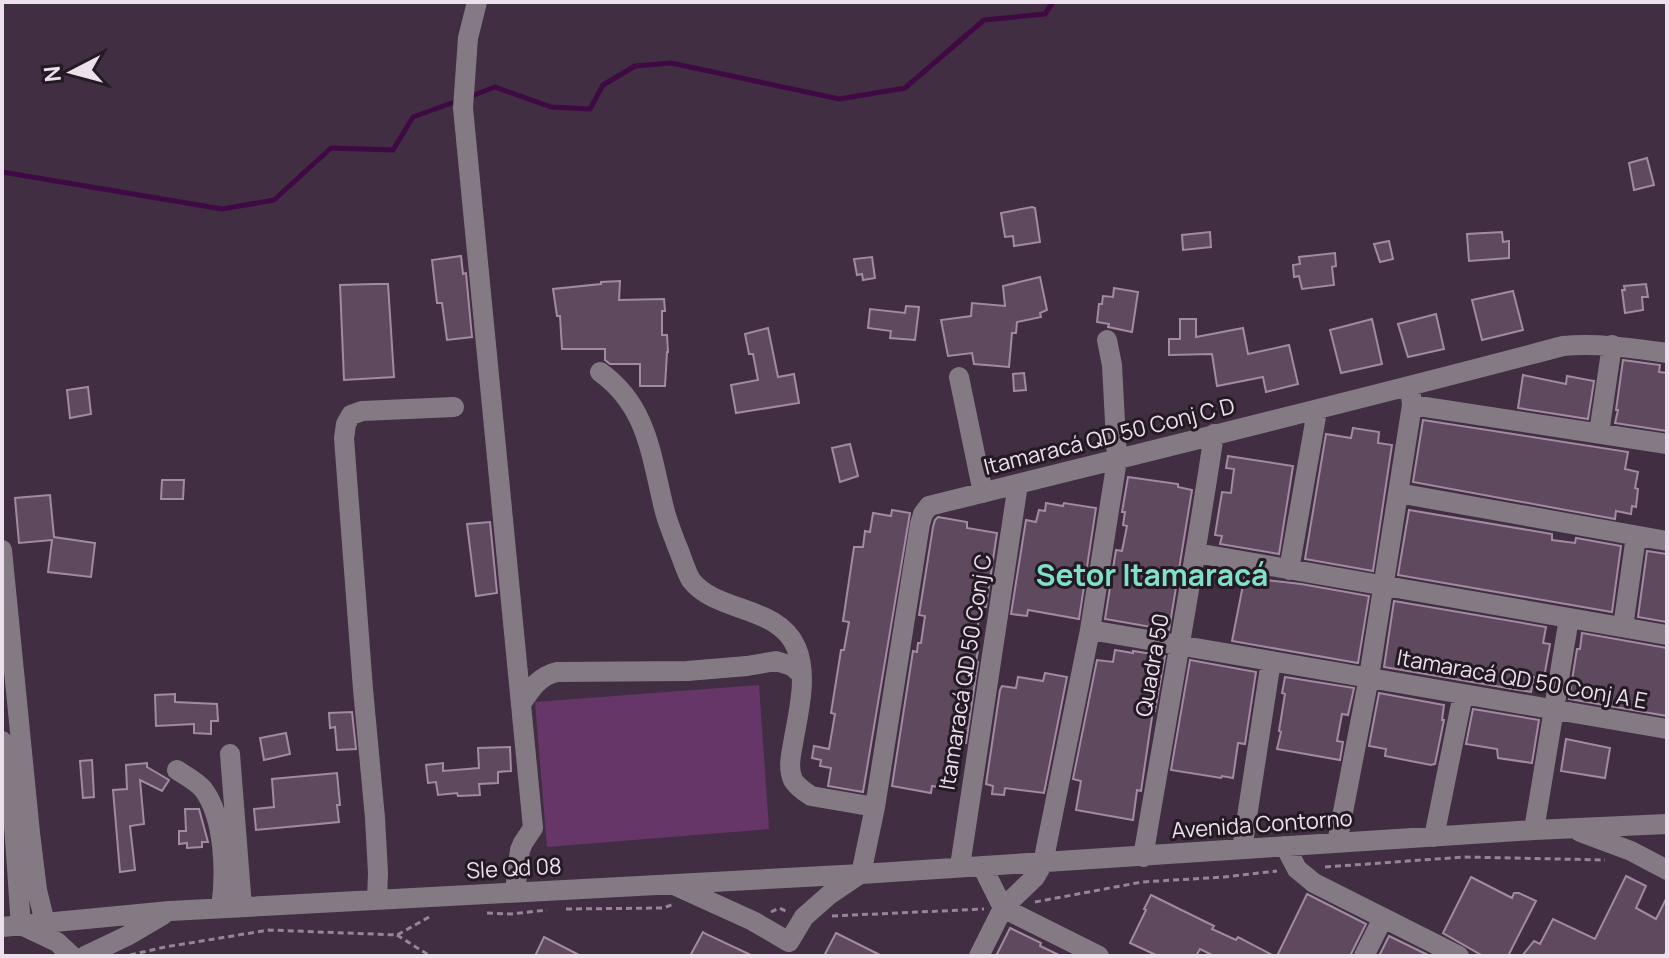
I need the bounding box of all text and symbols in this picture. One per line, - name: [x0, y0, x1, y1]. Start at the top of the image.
- north arrow: [32, 32, 112, 112]
- text: N: [36, 65, 68, 84]
- street label: Itamaracá QD 50 Conj C D: [980, 390, 1238, 482]
- street label: Itamaracá QD 50 Conj C: [932, 552, 998, 792]
- district label: Setor Itamaracá: [1036, 554, 1268, 595]
- street label: Quadra 50: [1128, 611, 1176, 719]
- street label: Itamaracá QD 50 Conj A E: [1394, 642, 1650, 716]
- street label: Avenida Contorno: [1171, 803, 1353, 845]
- street label: Sle Qd 08: [466, 851, 562, 885]

